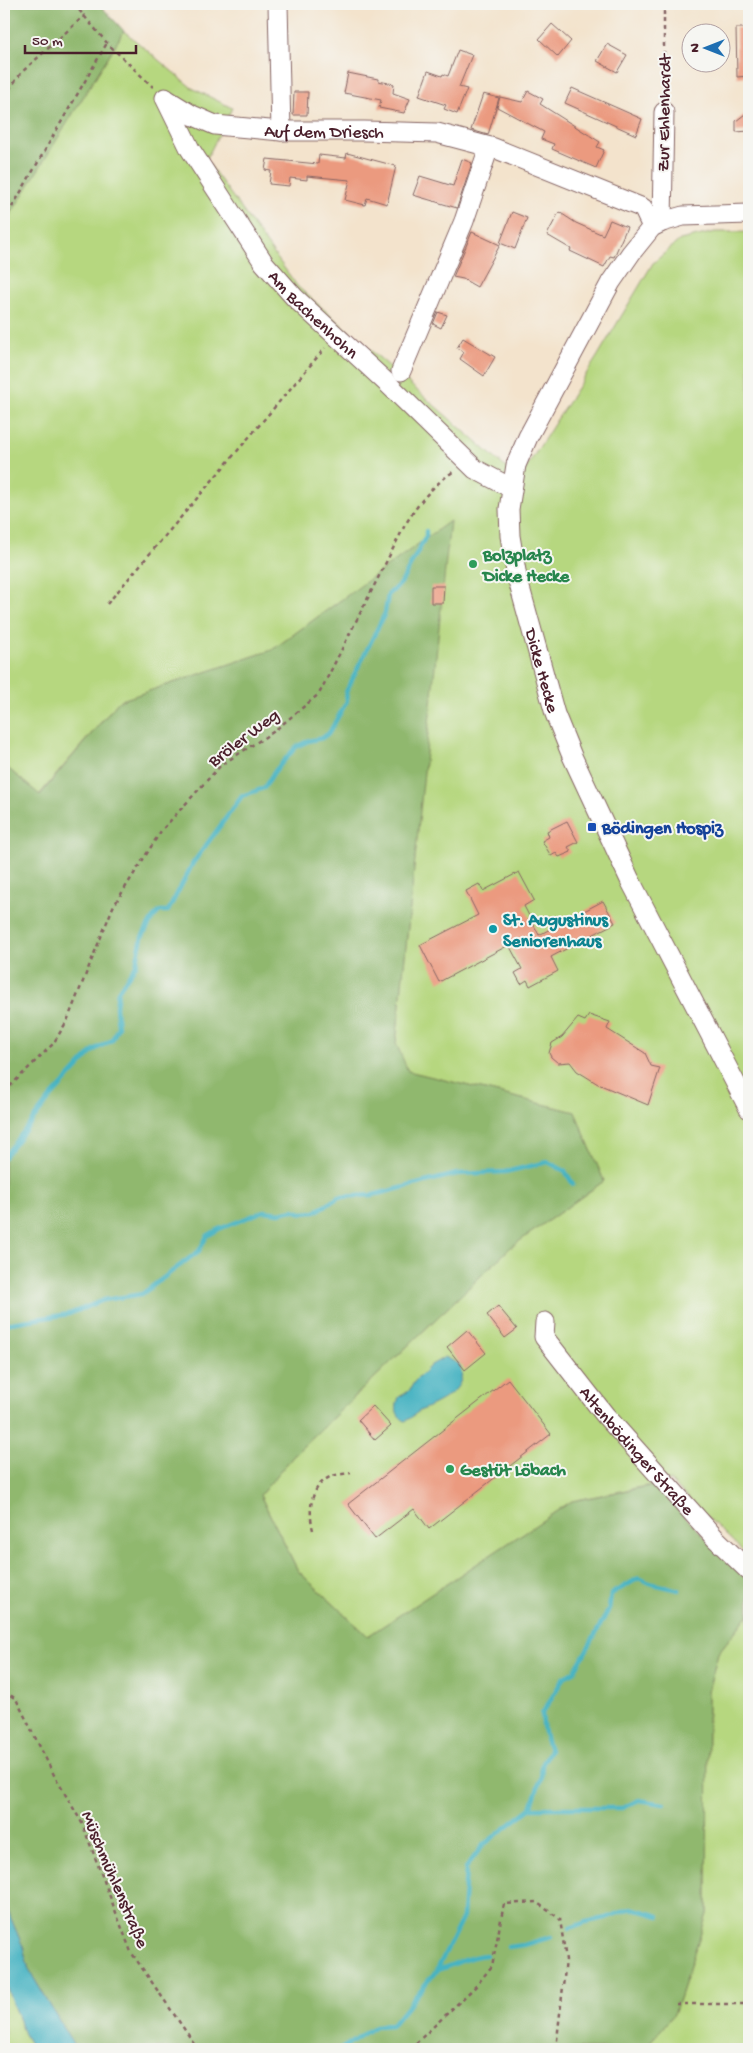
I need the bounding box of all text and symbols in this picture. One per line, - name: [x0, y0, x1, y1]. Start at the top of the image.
- scale bar: [25, 22, 136, 54]
- north arrow: [680, 22, 730, 72]
- text: 50 m: [32, 33, 63, 51]
- text: N: [687, 43, 704, 53]
- street label: Zur Ehlenhardt: [654, 53, 677, 172]
- street label: Auf dem Driesch: [263, 122, 384, 145]
- street label: Am Bachenhohn: [262, 267, 362, 364]
- place label: Bolzplatz Dicke Hecke: [481, 546, 570, 588]
- marker: Bolzplatz Dicke Hecke: [467, 558, 479, 570]
- street label: Dicke Hecke: [519, 626, 562, 716]
- street label: Bröler Weg: [204, 705, 284, 773]
- place label: Bödingen Hospiz: [601, 819, 724, 840]
- marker: Bödingen Hospiz: [586, 821, 598, 833]
- place label: St. Augustinus Seniorenhaus: [503, 911, 609, 953]
- marker: St. Augustinus Seniorenhaus: [487, 923, 499, 935]
- street label: Altenbödinger Straße: [574, 1383, 698, 1521]
- place label: Gestüt Löbach: [460, 1461, 566, 1482]
- marker: Gestüt Löbach: [444, 1463, 456, 1475]
- street label: Müschmühlenstraße: [75, 1808, 152, 1952]

